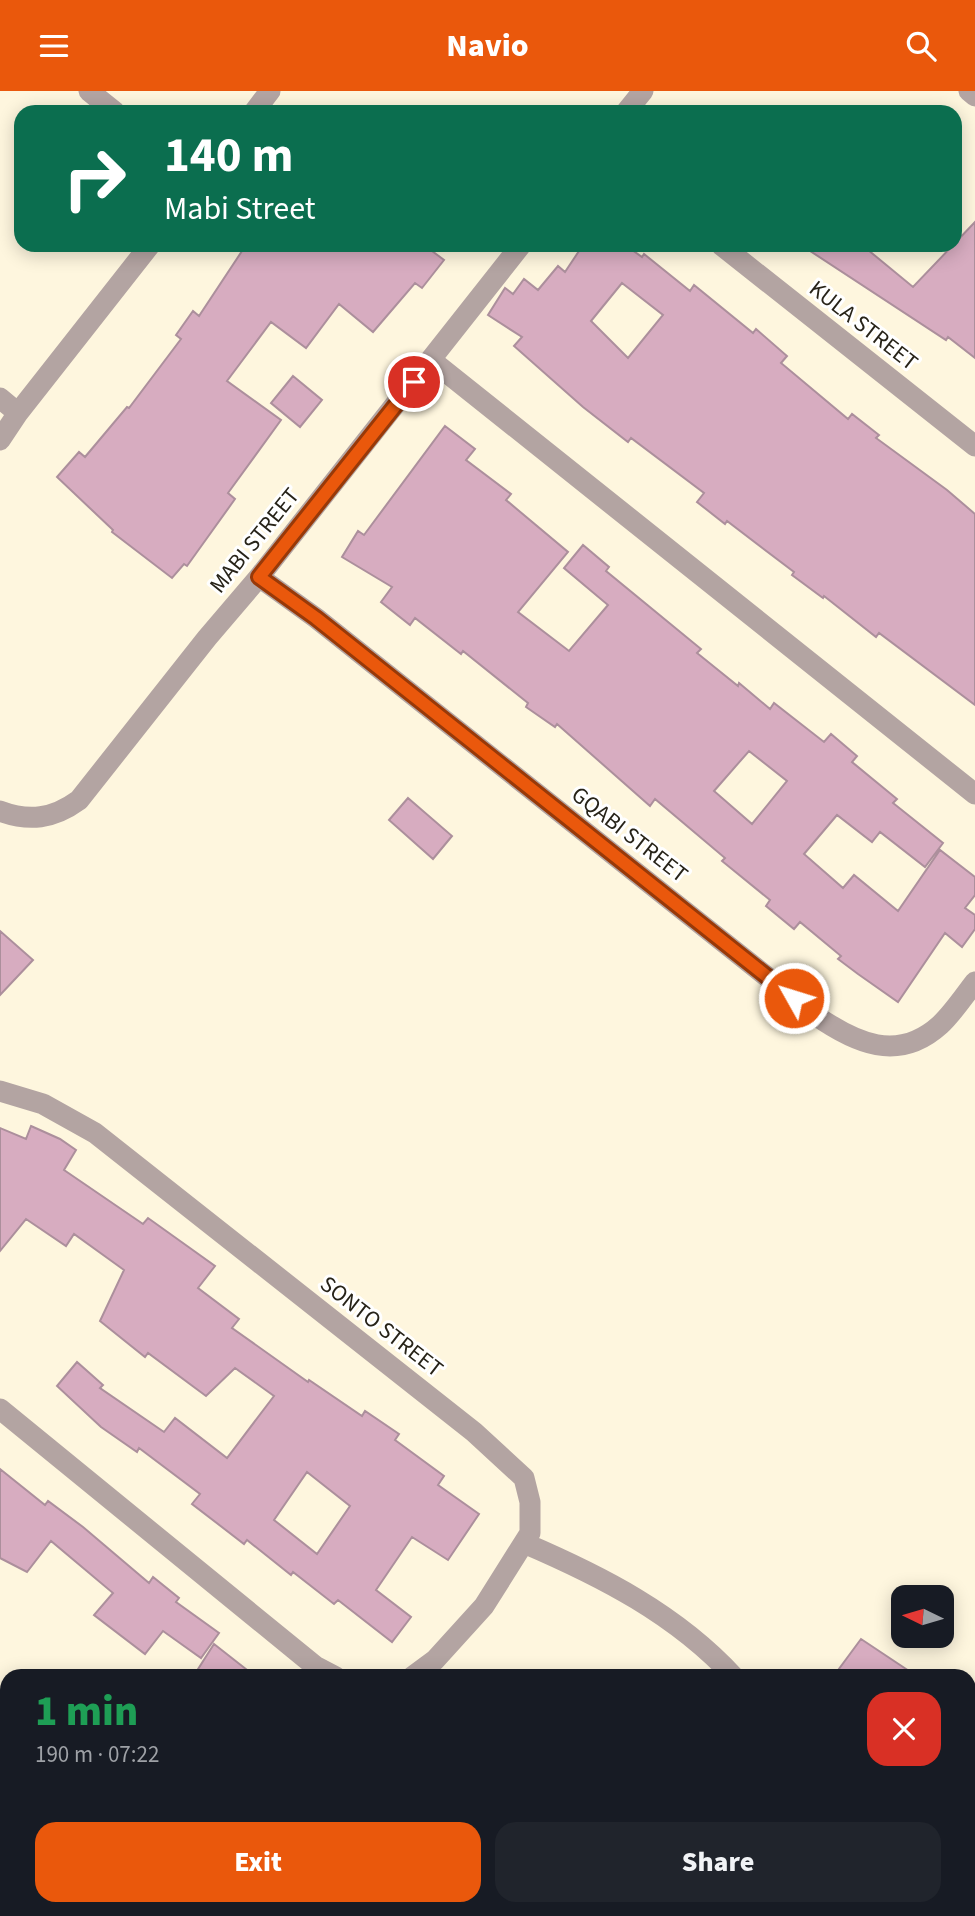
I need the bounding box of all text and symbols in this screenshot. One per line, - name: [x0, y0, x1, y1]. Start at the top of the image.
- text: Navio: [446, 23, 529, 69]
- icon: menu: [35, 27, 73, 65]
- icon: search: [902, 27, 940, 65]
- text: 140 m: [164, 121, 293, 191]
- icon: right: [49, 133, 140, 224]
- text: Mabi Street: [164, 186, 316, 232]
- street label: KULA STREET: [802, 272, 925, 378]
- pin: [384, 352, 444, 412]
- icon: arrive: [395, 363, 433, 401]
- street label: MABI STREET: [202, 481, 307, 600]
- street label: GQABI STREET: [564, 778, 695, 890]
- position arrow: [757, 961, 831, 1035]
- street label: SONTO STREET: [313, 1268, 450, 1385]
- north arrow: [891, 1585, 954, 1649]
- map controls: [891, 1585, 954, 1648]
- text: 1 min: [35, 1682, 138, 1742]
- button: close: [867, 1692, 941, 1766]
- text: 190 m · 07:22: [35, 1738, 159, 1771]
- button: Exit: [35, 1822, 481, 1902]
- button: Share: [495, 1822, 941, 1902]

